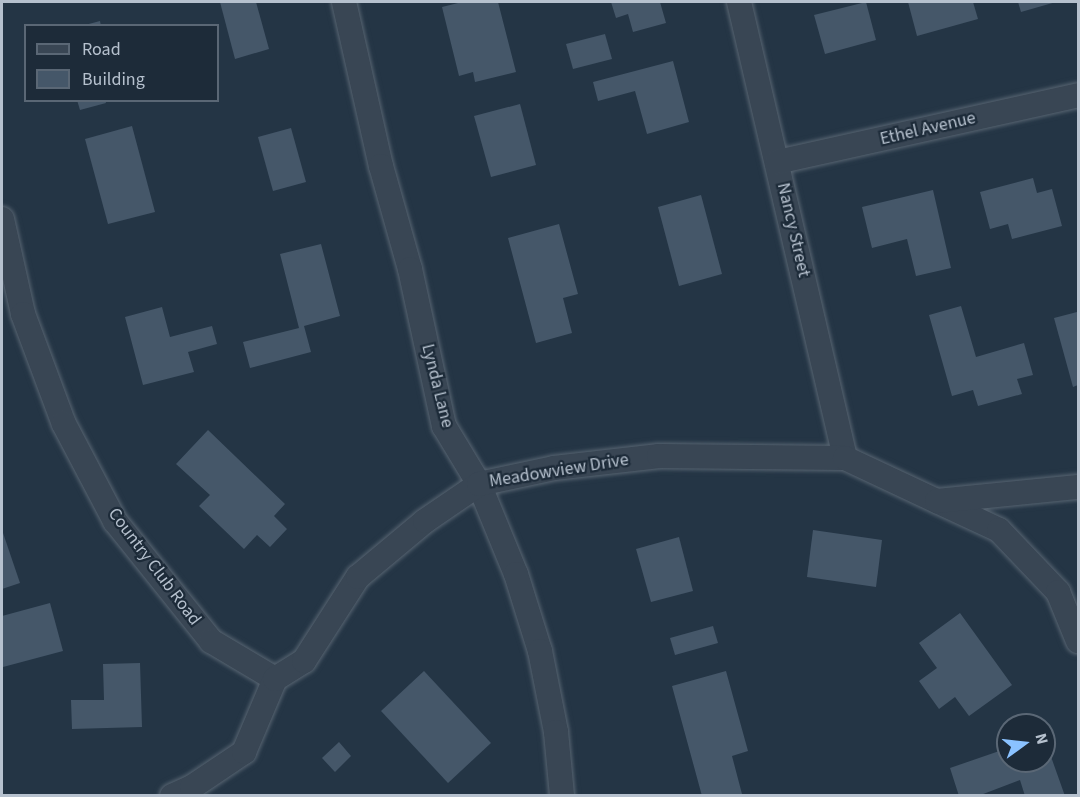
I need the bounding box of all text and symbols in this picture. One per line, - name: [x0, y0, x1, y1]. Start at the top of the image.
- legend: [24, 24, 219, 102]
- text: Road: [82, 37, 121, 62]
- text: Building: [82, 67, 145, 92]
- street label: Ethel Avenue: [878, 108, 978, 150]
- street label: Nancy Street: [772, 181, 814, 279]
- street label: Lynda Lane: [416, 342, 458, 430]
- street label: Meadowview Drive: [488, 449, 630, 493]
- street label: Country Club Road: [103, 504, 205, 630]
- north arrow: [996, 713, 1056, 773]
- text: N: [1029, 731, 1053, 747]

